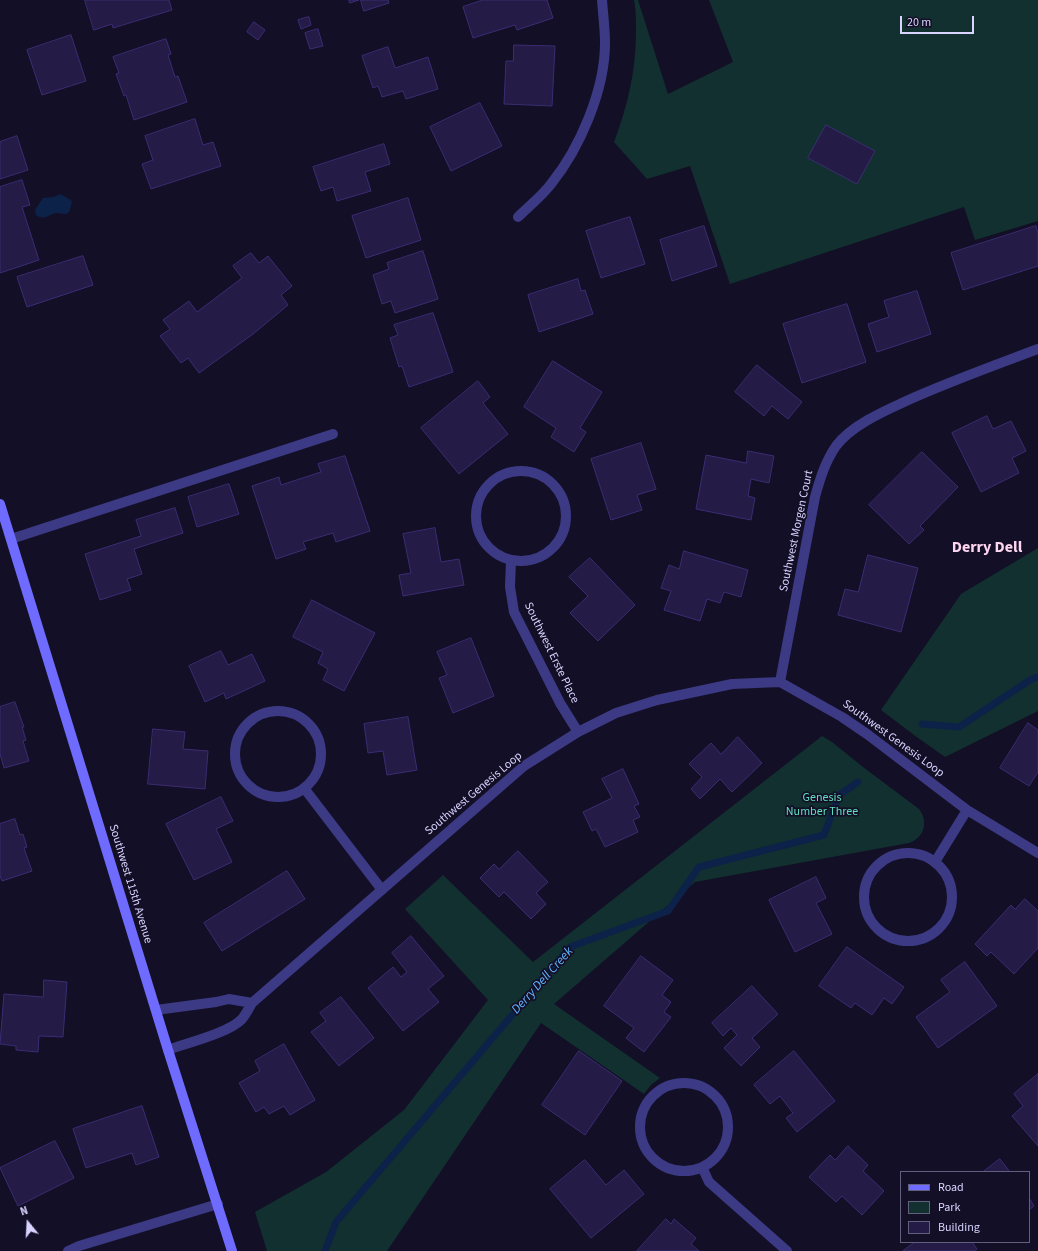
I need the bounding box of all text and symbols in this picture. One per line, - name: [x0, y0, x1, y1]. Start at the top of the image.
- scale bar: [902, 8, 976, 34]
- text: 20 m: [907, 14, 931, 31]
- street label: Southwest Morgen Court: [777, 469, 817, 593]
- district label: Derry Dell: [952, 538, 1022, 558]
- street label: Southwest Erste Place: [520, 600, 582, 706]
- street label: Southwest Genesis Loop: [839, 697, 947, 781]
- street label: Southwest Genesis Loop: [422, 749, 526, 839]
- park label: Genesis Number Three: [786, 791, 858, 819]
- street label: Southwest 115th Avenue: [105, 823, 155, 945]
- water label: Derry Dell Creek: [509, 944, 577, 1018]
- legend: [900, 1171, 1030, 1243]
- text: Road: [938, 1179, 964, 1196]
- text: Park: [938, 1199, 960, 1216]
- north arrow: [8, 1203, 48, 1243]
- text: N: [18, 1203, 30, 1219]
- text: Building: [938, 1219, 980, 1236]

